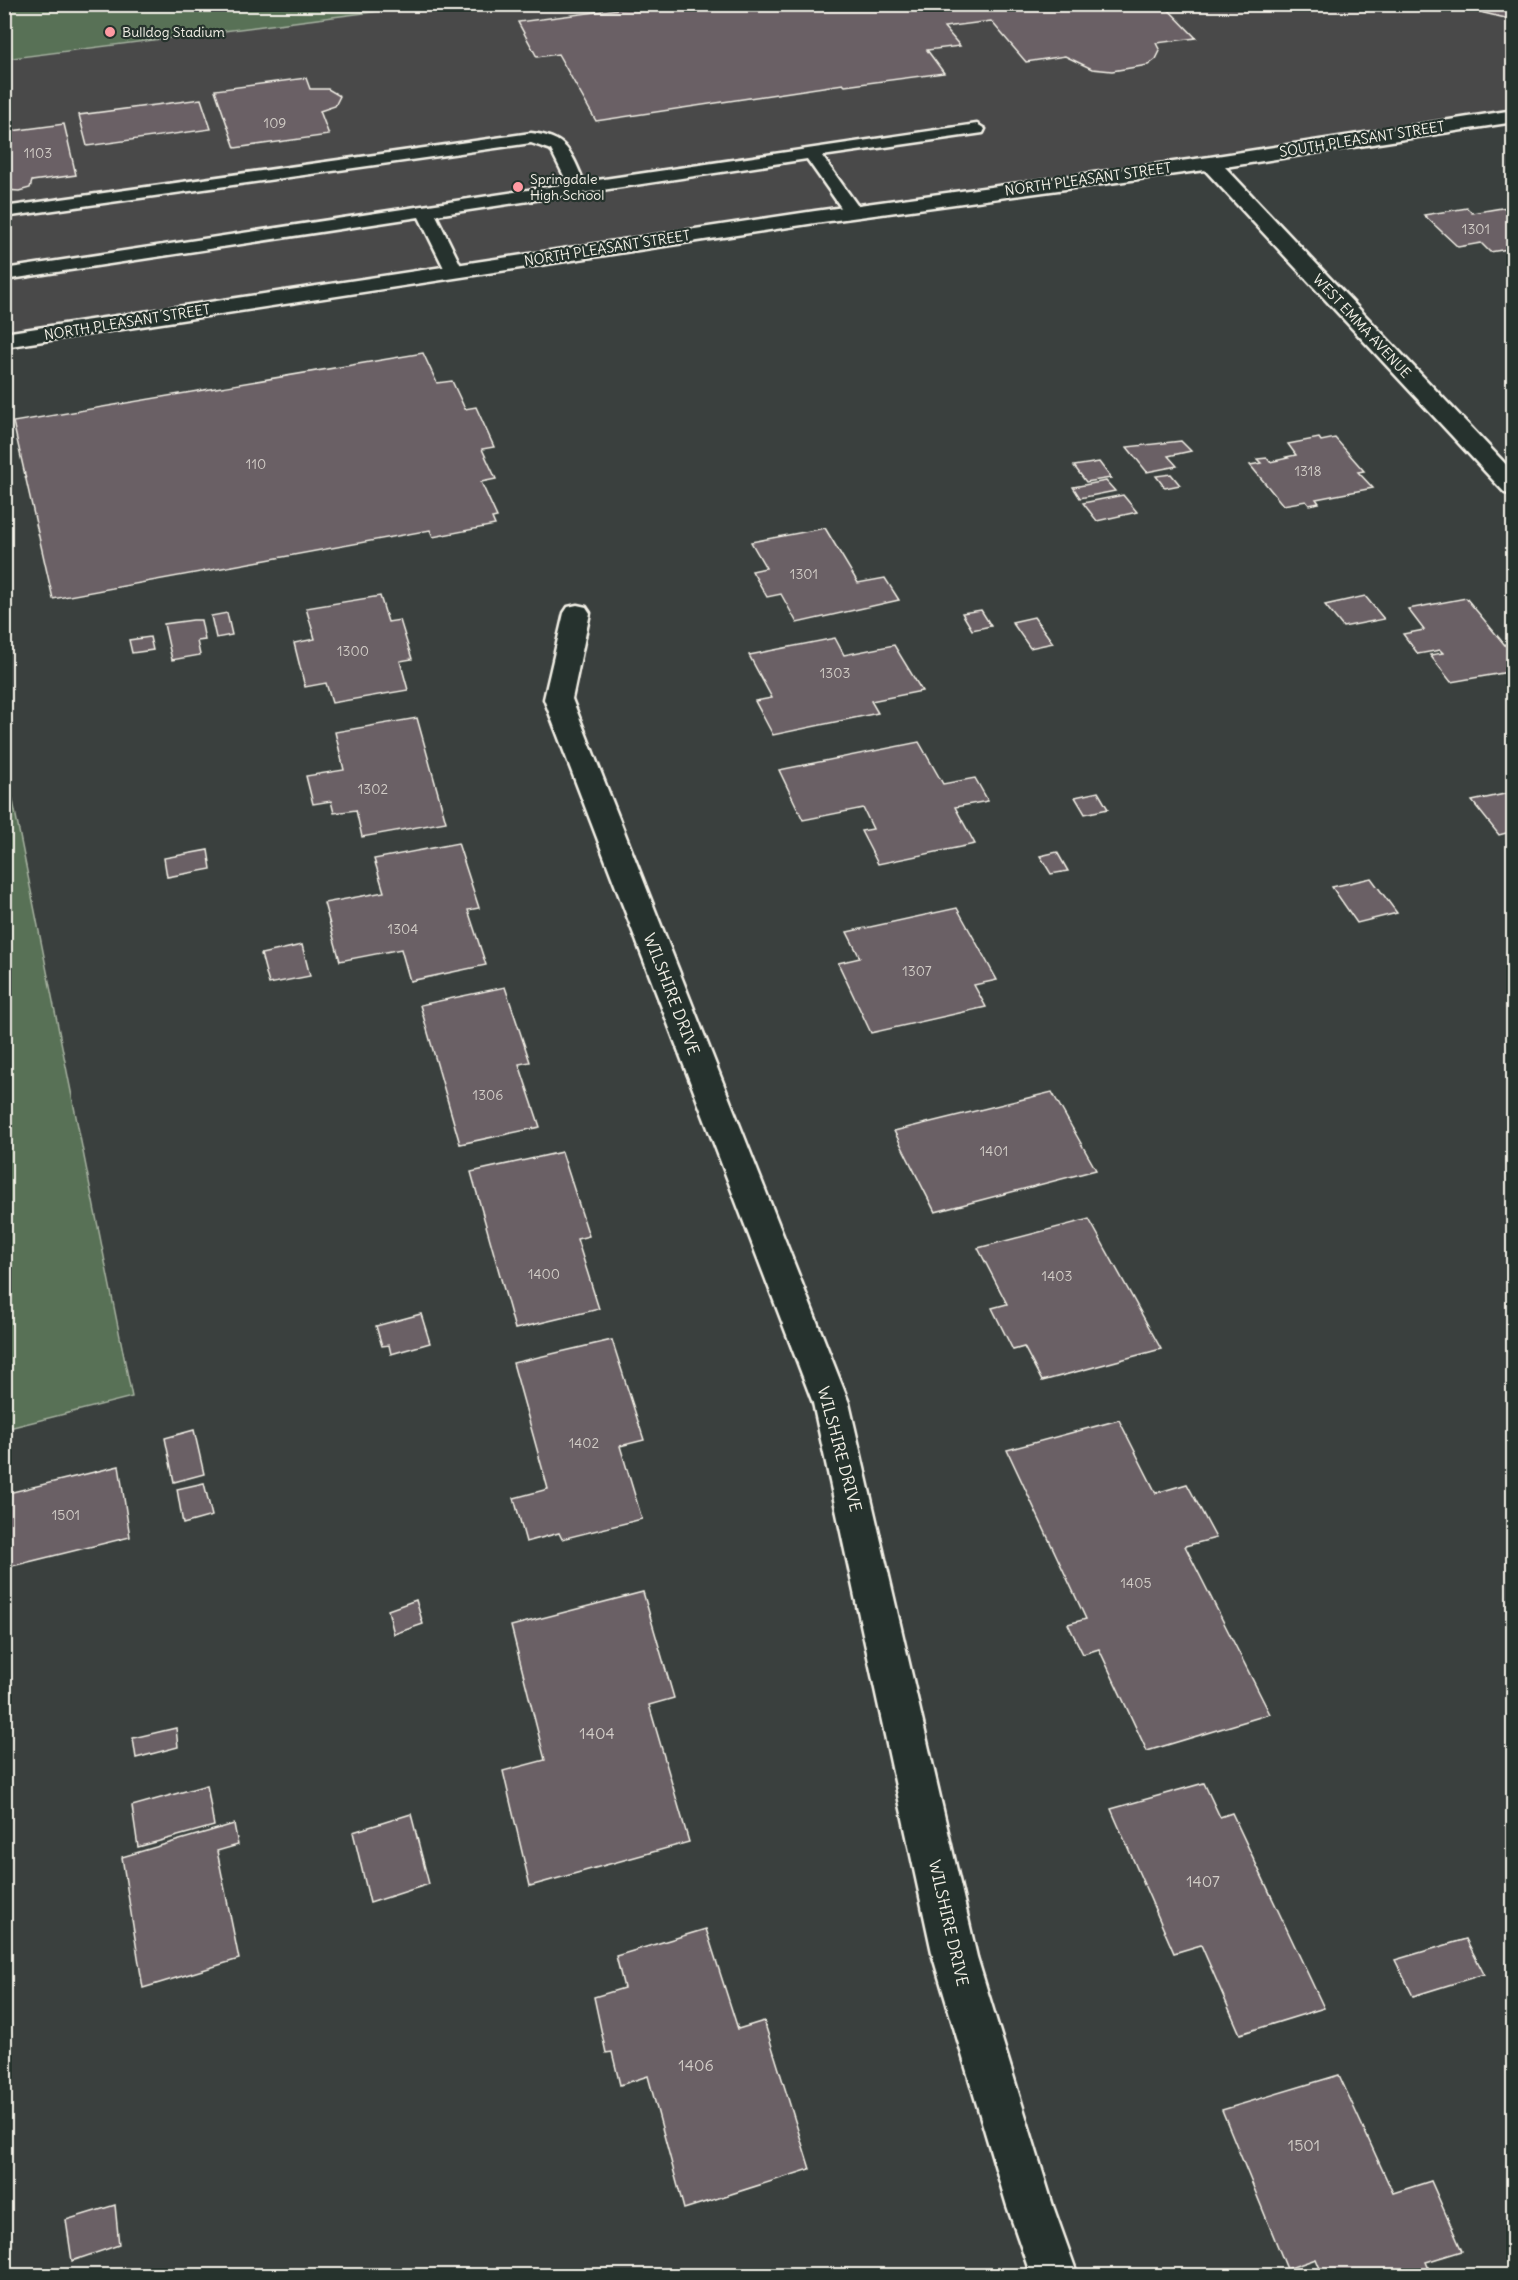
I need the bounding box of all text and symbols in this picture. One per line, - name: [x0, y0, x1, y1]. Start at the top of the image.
- place label: Bulldog Stadium: [122, 23, 225, 41]
- marker: Bulldog Stadium: [103, 25, 117, 39]
- house number: 109: [264, 114, 286, 132]
- street label: SOUTH PLEASANT STREET: [1278, 117, 1446, 161]
- house number: 1103: [24, 144, 52, 162]
- street label: NORTH PLEASANT STREET: [1004, 158, 1172, 200]
- place label: Springdale High School: [530, 170, 604, 204]
- marker: Springdale High School: [511, 180, 525, 194]
- house number: 1301: [1462, 220, 1490, 238]
- street label: NORTH PLEASANT STREET: [523, 226, 691, 270]
- street label: WEST EMMA AVENUE: [1309, 270, 1415, 382]
- street label: NORTH PLEASANT STREET: [43, 300, 211, 344]
- house number: 110: [246, 455, 266, 473]
- house number: 1318: [1295, 462, 1321, 480]
- house number: 1301: [790, 565, 818, 583]
- house number: 1300: [337, 642, 369, 660]
- house number: 1303: [820, 664, 850, 682]
- house number: 1302: [358, 780, 389, 798]
- house number: 1304: [388, 920, 418, 938]
- street label: WILSHIRE DRIVE: [640, 930, 704, 1058]
- house number: 1307: [902, 962, 932, 980]
- house number: 1306: [473, 1086, 503, 1104]
- house number: 1401: [980, 1142, 1008, 1160]
- house number: 1400: [528, 1265, 560, 1283]
- house number: 1403: [1042, 1267, 1072, 1285]
- street label: WILSHIRE DRIVE: [814, 1384, 866, 1514]
- house number: 1402: [569, 1434, 600, 1452]
- house number: 1501: [52, 1506, 80, 1524]
- house number: 1405: [1121, 1574, 1151, 1592]
- house number: 1404: [579, 1723, 615, 1743]
- street label: WILSHIRE DRIVE: [925, 1858, 973, 1988]
- house number: 1407: [1186, 1871, 1220, 1891]
- house number: 1406: [678, 2055, 714, 2075]
- house number: 1501: [1288, 2135, 1320, 2155]

